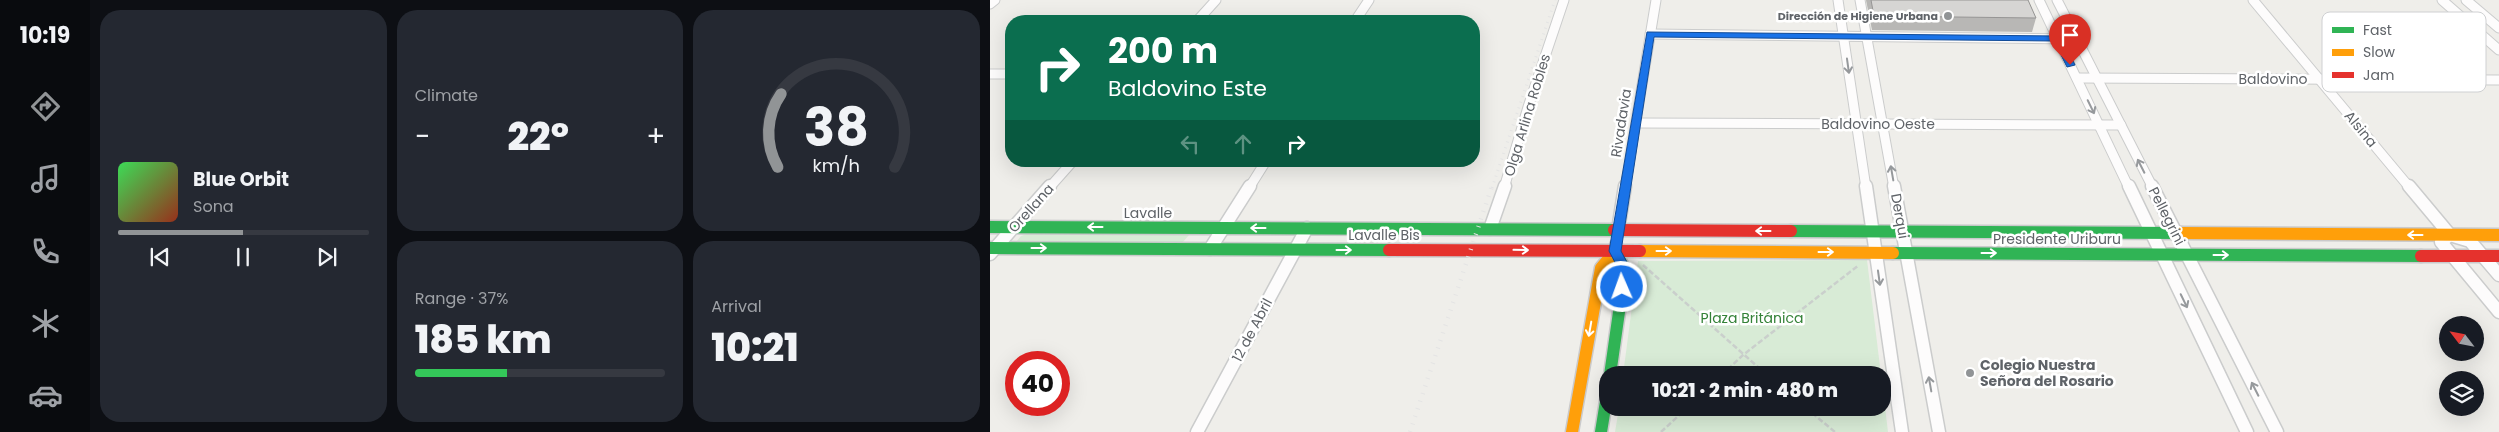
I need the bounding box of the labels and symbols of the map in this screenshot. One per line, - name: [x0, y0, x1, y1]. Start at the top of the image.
- place label: Dirección de Higiene Urbana: [1778, 8, 1938, 24]
- marker: Dirección de Higiene Urbana: [1942, 10, 1954, 22]
- legend: [2322, 12, 2486, 92]
- pin: [2049, 14, 2091, 65]
- text: Fast: [2363, 20, 2392, 40]
- text: Slow: [2363, 42, 2396, 62]
- street label: Olga Arlina Robles: [1499, 51, 1555, 179]
- one-way arrow: [1843, 57, 1853, 73]
- text: Jam: [2363, 65, 2394, 85]
- street label: Baldovino: [2238, 69, 2308, 89]
- street label: Rivadavia: [1606, 87, 1636, 159]
- one-way arrow: [2086, 99, 2096, 114]
- street label: Alsina: [2340, 106, 2382, 152]
- street label: Baldovino Oeste: [1821, 114, 1935, 134]
- one-way arrow: [2136, 159, 2145, 174]
- one-way arrow: [1886, 165, 1896, 181]
- street label: Orellana: [1004, 179, 1058, 237]
- street label: Pellegrini: [2144, 183, 2190, 249]
- street label: Derqui: [1886, 192, 1914, 240]
- street label: Lavalle: [1124, 203, 1173, 223]
- one-way arrow: [1088, 222, 1104, 232]
- one-way arrow: [1250, 223, 1266, 233]
- street label: Lavalle Bis: [1348, 225, 1420, 245]
- one-way arrow: [1755, 226, 1772, 236]
- street label: Presidente Uriburu: [1993, 229, 2121, 249]
- one-way arrow: [2408, 230, 2424, 240]
- one-way arrow: [1030, 243, 1046, 253]
- one-way arrow: [1336, 245, 1352, 255]
- one-way arrow: [1512, 245, 1529, 255]
- one-way arrow: [1656, 246, 1672, 256]
- one-way arrow: [1818, 247, 1834, 257]
- one-way arrow: [1980, 248, 1997, 258]
- one-way arrow: [2213, 250, 2229, 260]
- position arrow: [1595, 260, 1647, 312]
- one-way arrow: [1874, 270, 1884, 286]
- one-way arrow: [2180, 293, 2189, 308]
- street label: 12 de Abril: [1227, 295, 1277, 365]
- park label: Plaza Británica: [1701, 308, 1803, 328]
- north arrow: [2439, 316, 2484, 361]
- one-way arrow: [1585, 320, 1595, 336]
- speed limit sign: 40: [1005, 351, 1070, 416]
- place label: Colegio Nuestra Señora del Rosario: [1980, 355, 2114, 391]
- marker: Colegio Nuestra Señora del Rosario: [1964, 367, 1976, 379]
- one-way arrow: [1925, 376, 1935, 392]
- one-way arrow: [2250, 381, 2260, 396]

